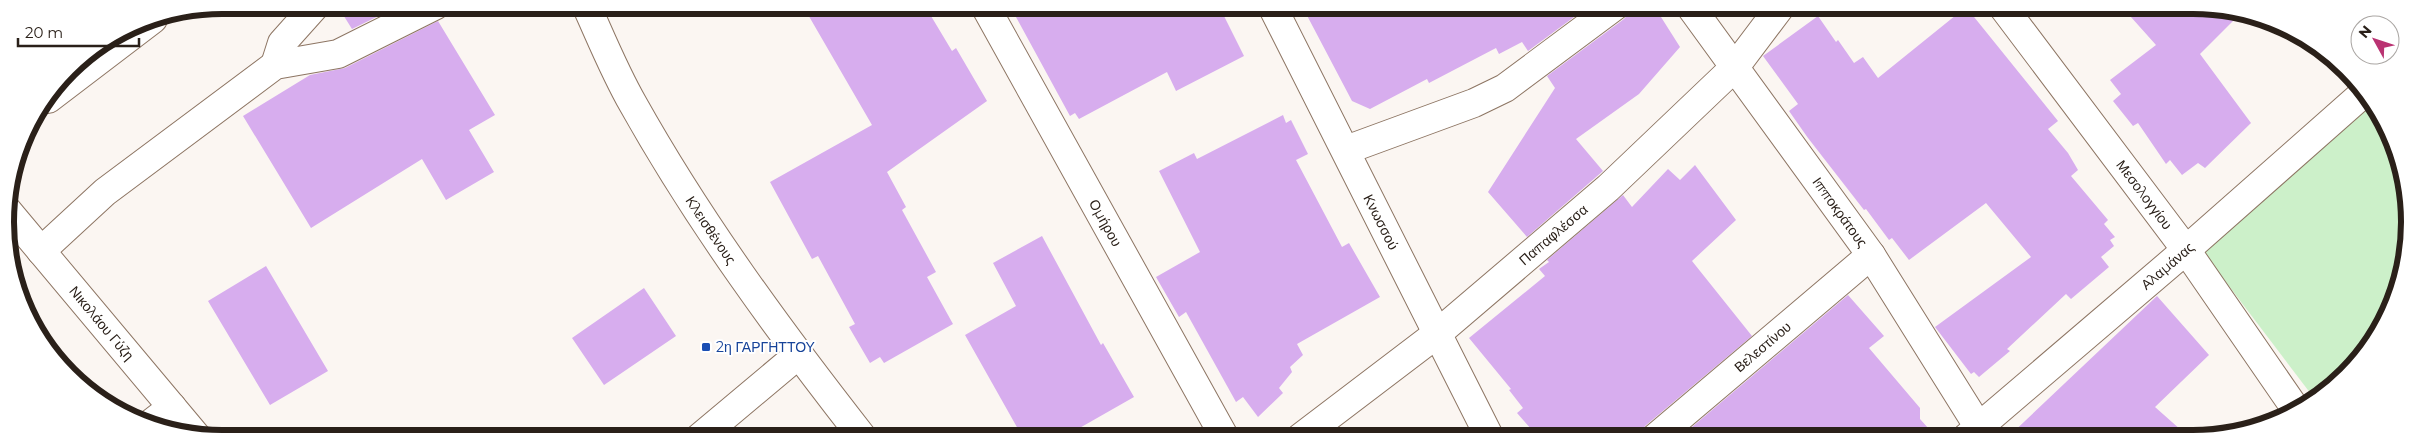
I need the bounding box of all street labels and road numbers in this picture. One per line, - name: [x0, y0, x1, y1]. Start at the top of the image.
- street label: Μεσολογγίου: [2112, 156, 2176, 233]
- street label: Ιπποκράτους: [1808, 174, 1872, 251]
- street label: Κνωσσού: [1359, 191, 1403, 253]
- street label: Κλεισθένους: [682, 193, 740, 268]
- street label: Ομήρου: [1085, 196, 1126, 250]
- street label: Παπαφλέσσα: [1515, 200, 1591, 269]
- street label: Αλαμάνας: [2137, 238, 2198, 294]
- street label: Νικολάου Γύζη: [65, 282, 138, 364]
- street label: Βελεστίνου: [1730, 318, 1795, 376]

